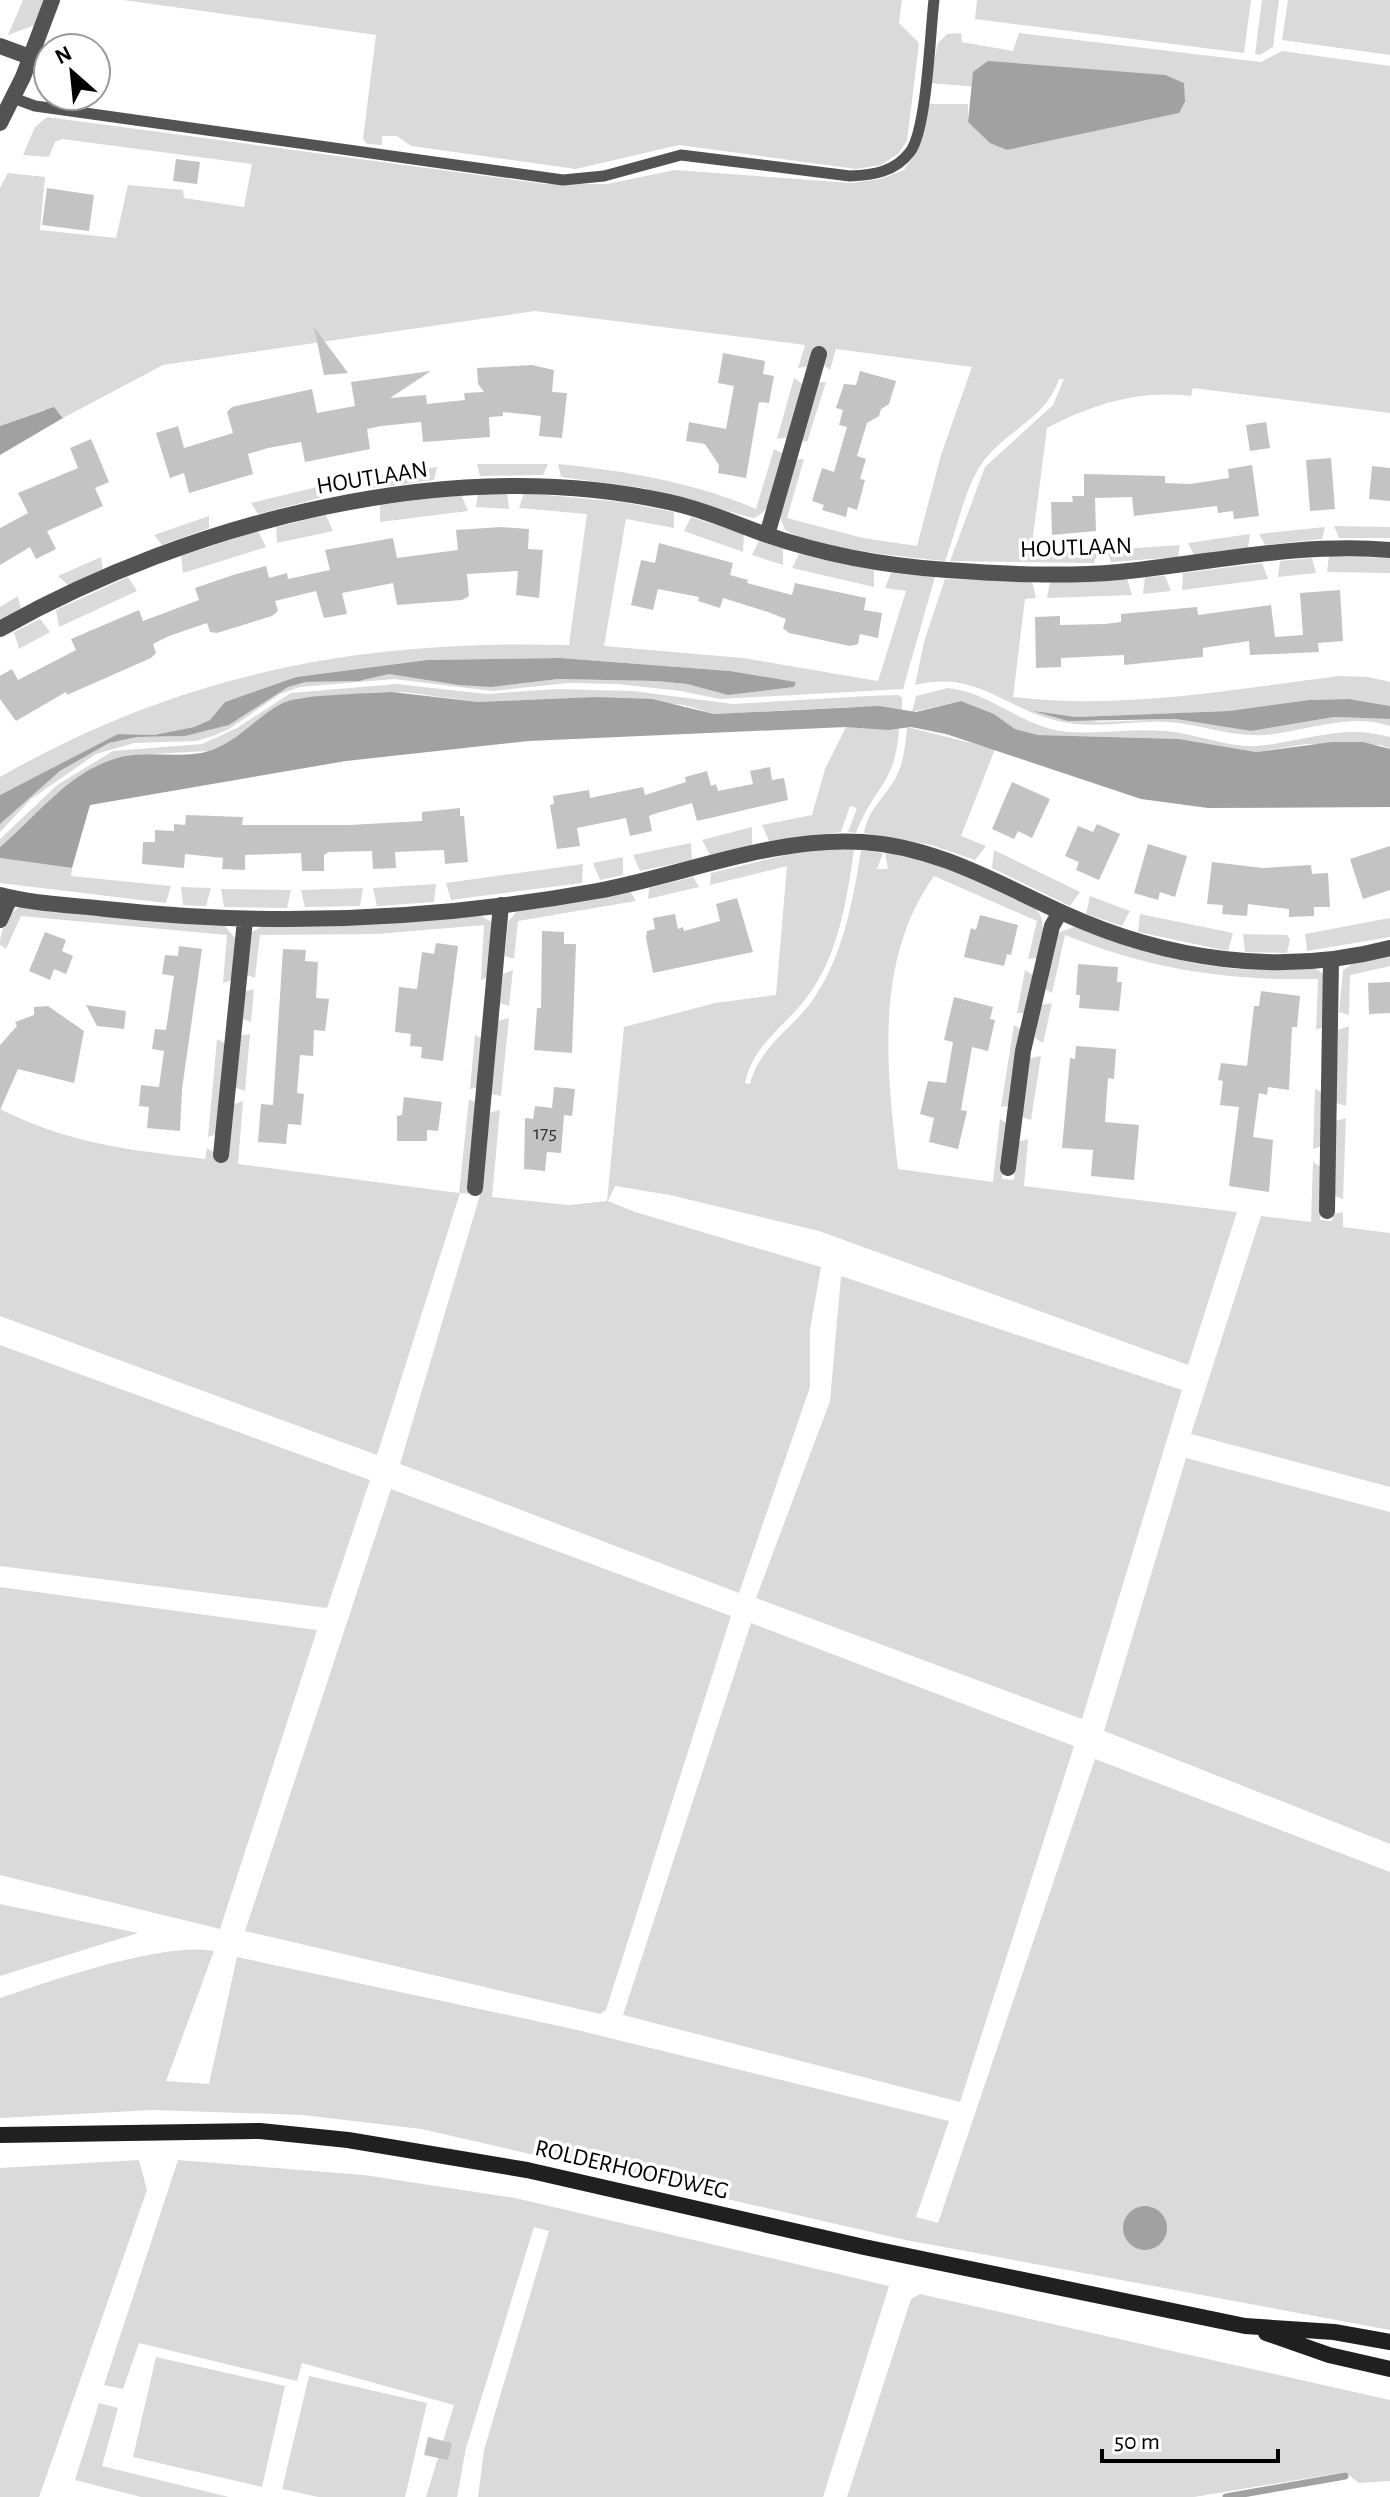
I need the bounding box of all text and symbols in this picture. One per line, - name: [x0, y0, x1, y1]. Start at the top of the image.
- north arrow: [32, 32, 112, 112]
- text: N: [52, 42, 75, 68]
- street label: HOUTLAAN: [315, 457, 429, 499]
- street label: HOUTLAAN: [1020, 534, 1132, 562]
- house number: 175: [533, 1123, 557, 1143]
- street label: ROLDERHOOFDWEG: [533, 2136, 731, 2204]
- scale bar: [1102, 2413, 1278, 2463]
- text: 50 m: [1114, 2430, 1160, 2454]

